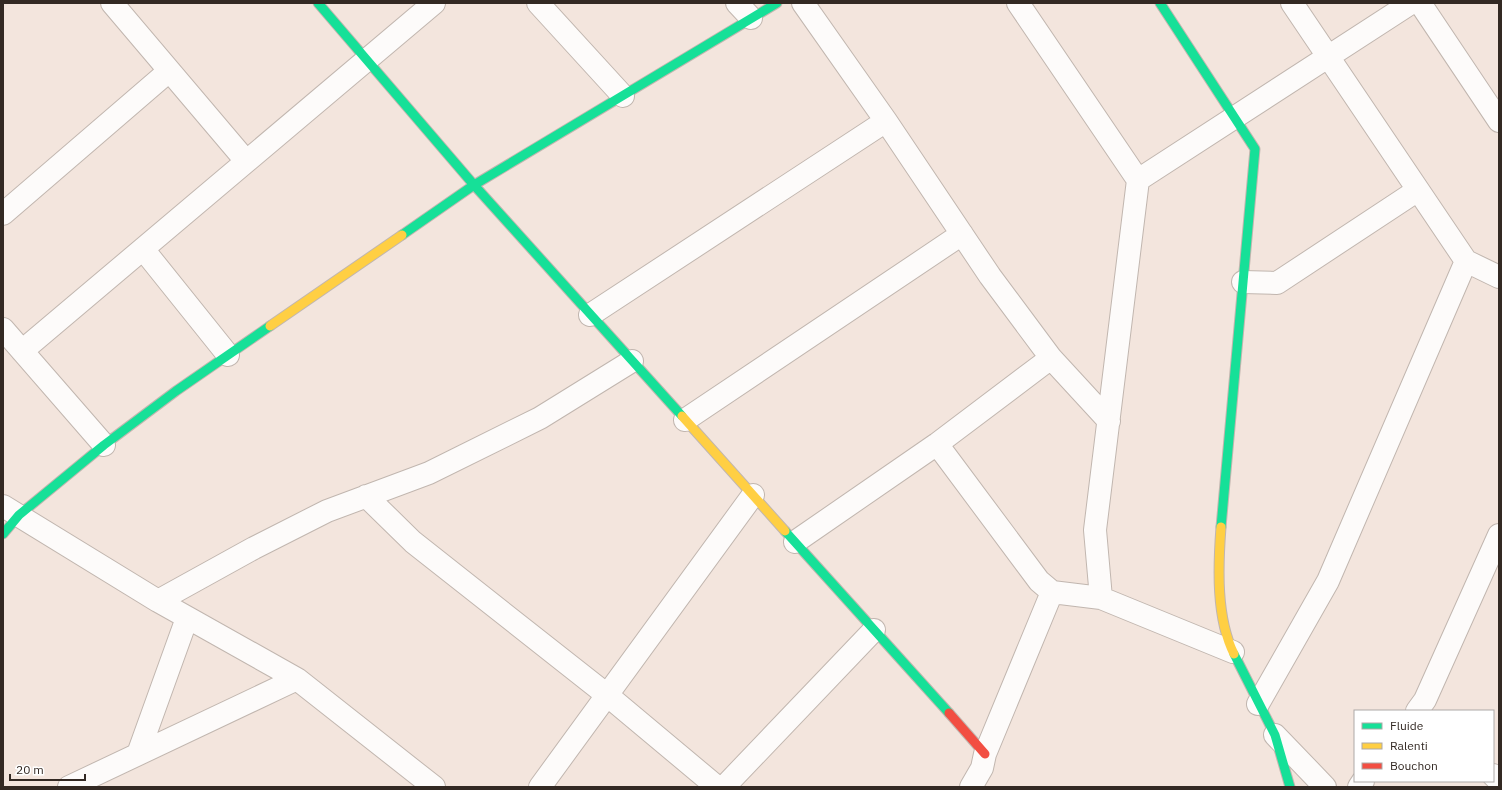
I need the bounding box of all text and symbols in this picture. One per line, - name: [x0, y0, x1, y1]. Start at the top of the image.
- legend: [1354, 710, 1494, 782]
- text: Fluide: [1390, 718, 1424, 733]
- text: Ralenti: [1390, 738, 1428, 753]
- scale bar: [10, 756, 85, 782]
- text: Bouchon: [1390, 758, 1438, 773]
- text: 20 m: [16, 762, 44, 777]

